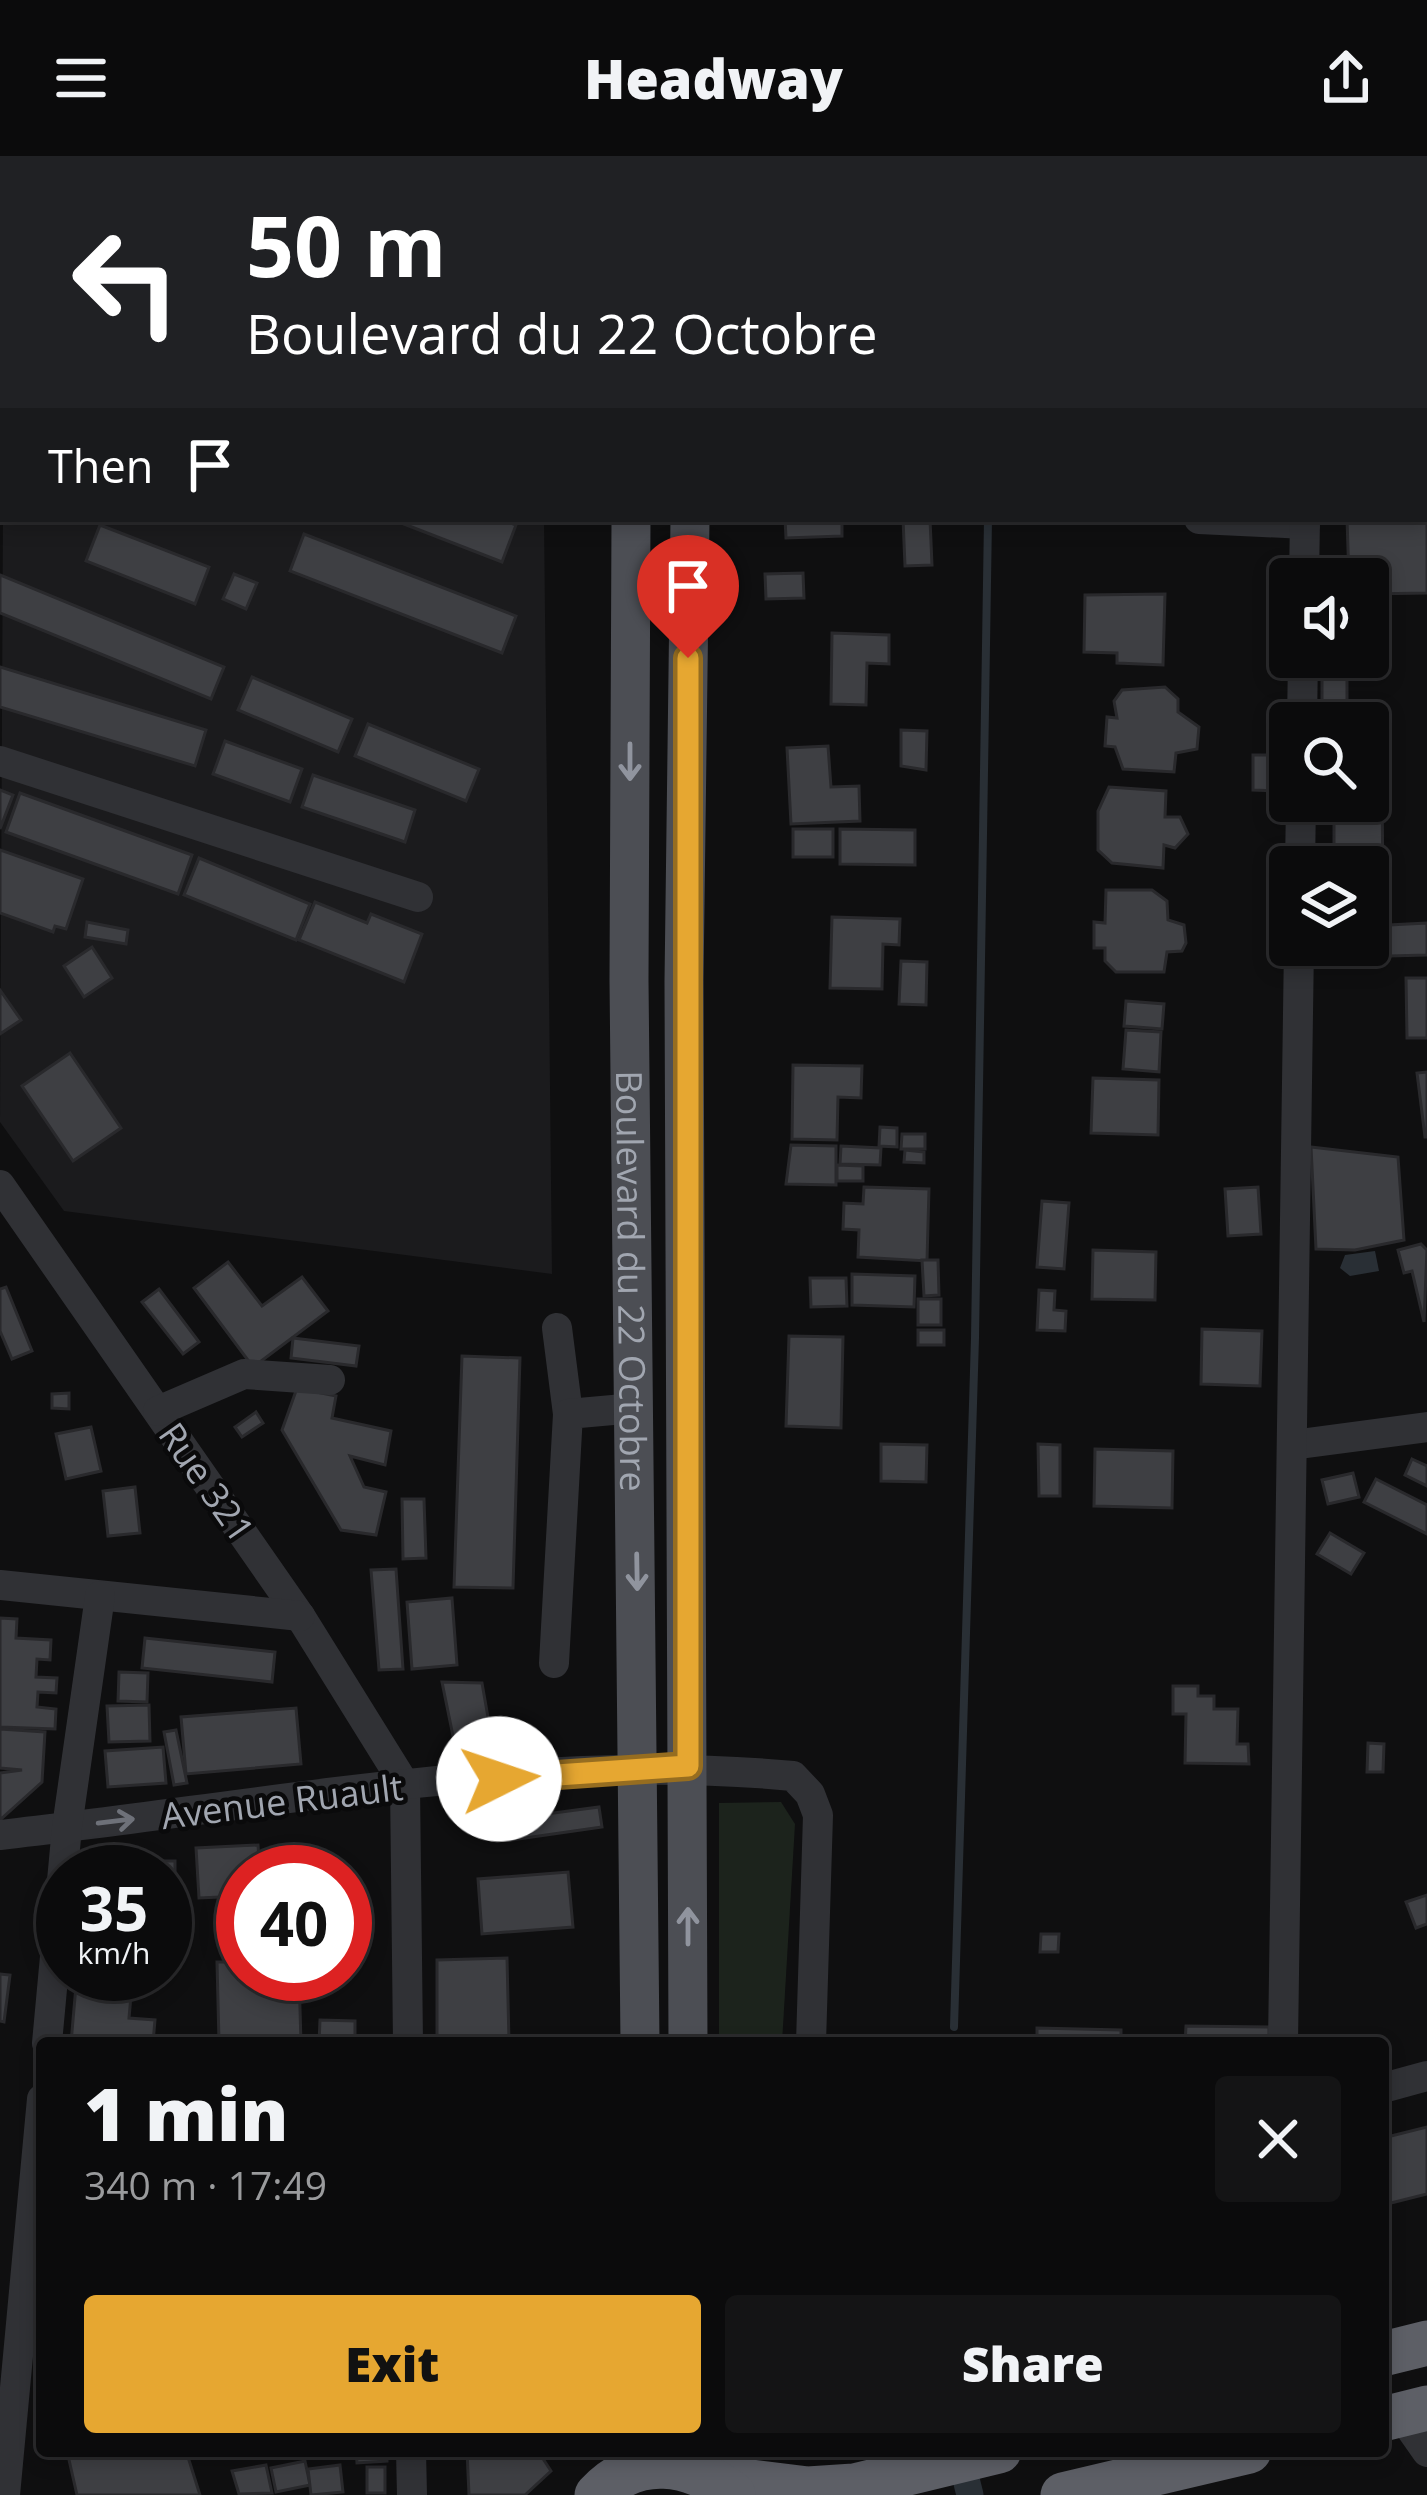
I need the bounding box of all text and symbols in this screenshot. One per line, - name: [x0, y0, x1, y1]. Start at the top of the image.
- text: Headway: [584, 41, 843, 115]
- icon: menu: [48, 45, 114, 111]
- icon: share: [1313, 45, 1379, 111]
- text: 50 m: [246, 187, 446, 302]
- icon: left: [48, 204, 204, 360]
- text: Boulevard du 22 Octobre: [246, 296, 878, 370]
- icon: arrive: [177, 432, 243, 498]
- text: Then: [48, 435, 153, 496]
- pin: [637, 535, 739, 658]
- icon: arrive: [655, 553, 721, 619]
- map controls: [1269, 558, 1389, 966]
- button: sound: [1269, 558, 1389, 678]
- button: search: [1269, 702, 1389, 822]
- one-way arrow: [619, 742, 641, 781]
- button: layers: [1269, 846, 1389, 966]
- street label: Boulevard du 22 Octobre: [605, 1070, 659, 1492]
- street label: Rue 321: [148, 1412, 266, 1552]
- one-way arrow: [626, 1552, 649, 1591]
- position arrow: [436, 1716, 562, 1842]
- street label: Avenue Ruault: [158, 1762, 406, 1840]
- one-way arrow: [96, 1810, 135, 1832]
- speed limit sign: 40: [216, 1845, 372, 2001]
- text: 35: [80, 1867, 148, 1949]
- one-way arrow: [677, 1907, 699, 1946]
- text: km/h: [78, 1932, 150, 1973]
- text: 1 min: [84, 2064, 289, 2162]
- button: close: [1215, 2076, 1341, 2202]
- text: 340 m · 17:49: [84, 2158, 327, 2211]
- button: Exit: [84, 2295, 701, 2433]
- button: Share: [725, 2295, 1341, 2433]

